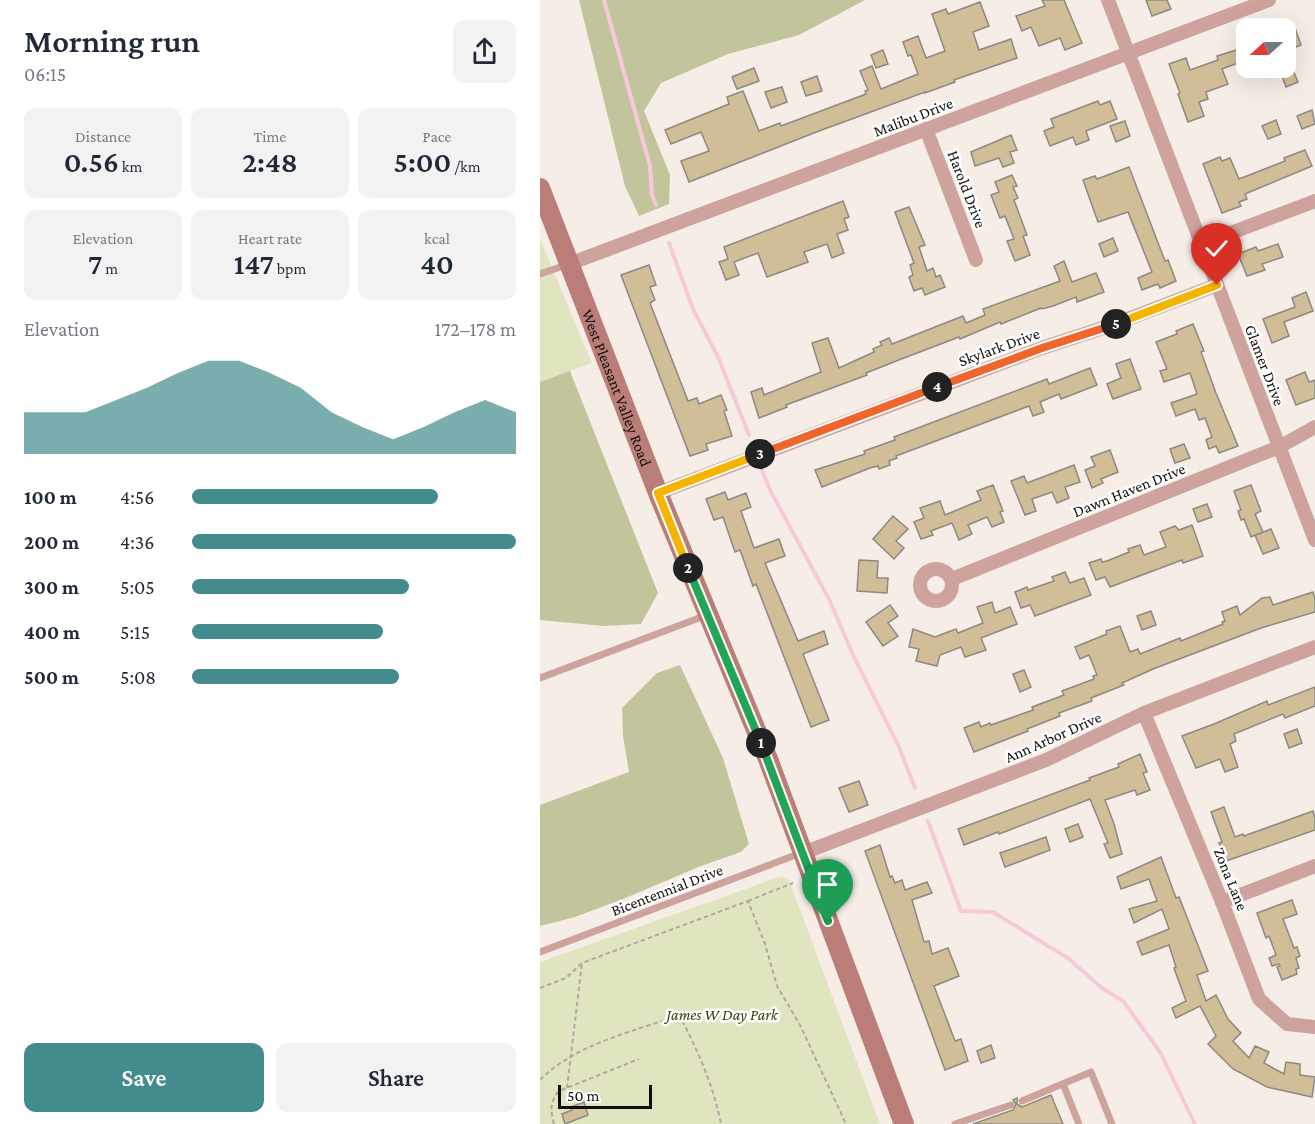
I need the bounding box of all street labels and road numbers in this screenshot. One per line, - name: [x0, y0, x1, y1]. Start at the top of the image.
- street label: Malibu Drive: [871, 94, 955, 140]
- street label: Harold Drive: [944, 148, 990, 230]
- street label: West Pleasant Valley Road: [579, 307, 655, 469]
- street label: Glamer Drive: [1242, 322, 1288, 408]
- street label: Skylark Drive: [956, 324, 1042, 370]
- street label: Dawn Haven Drive: [1070, 460, 1188, 520]
- street label: Ann Arbor Drive: [1002, 708, 1104, 766]
- street label: Zona Lane: [1211, 845, 1251, 913]
- street label: Bicentennial Drive: [609, 861, 725, 919]

